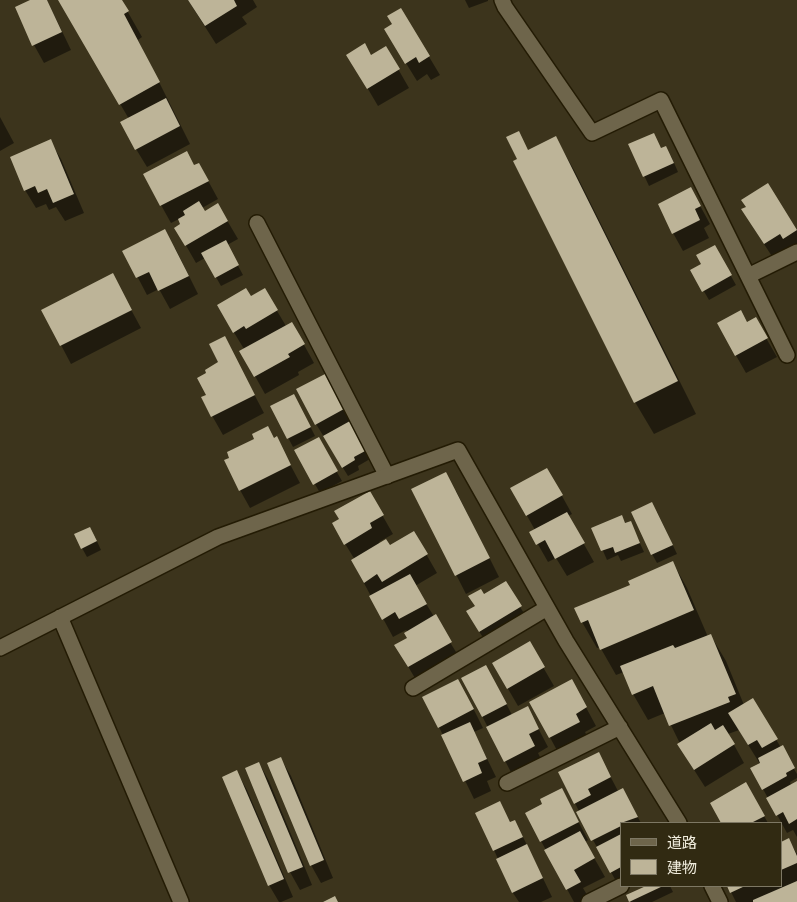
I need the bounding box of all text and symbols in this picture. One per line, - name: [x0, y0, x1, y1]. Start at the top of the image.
- legend: [620, 822, 782, 887]
- text: 道路: [667, 834, 697, 852]
- text: 建物: [667, 859, 697, 877]

